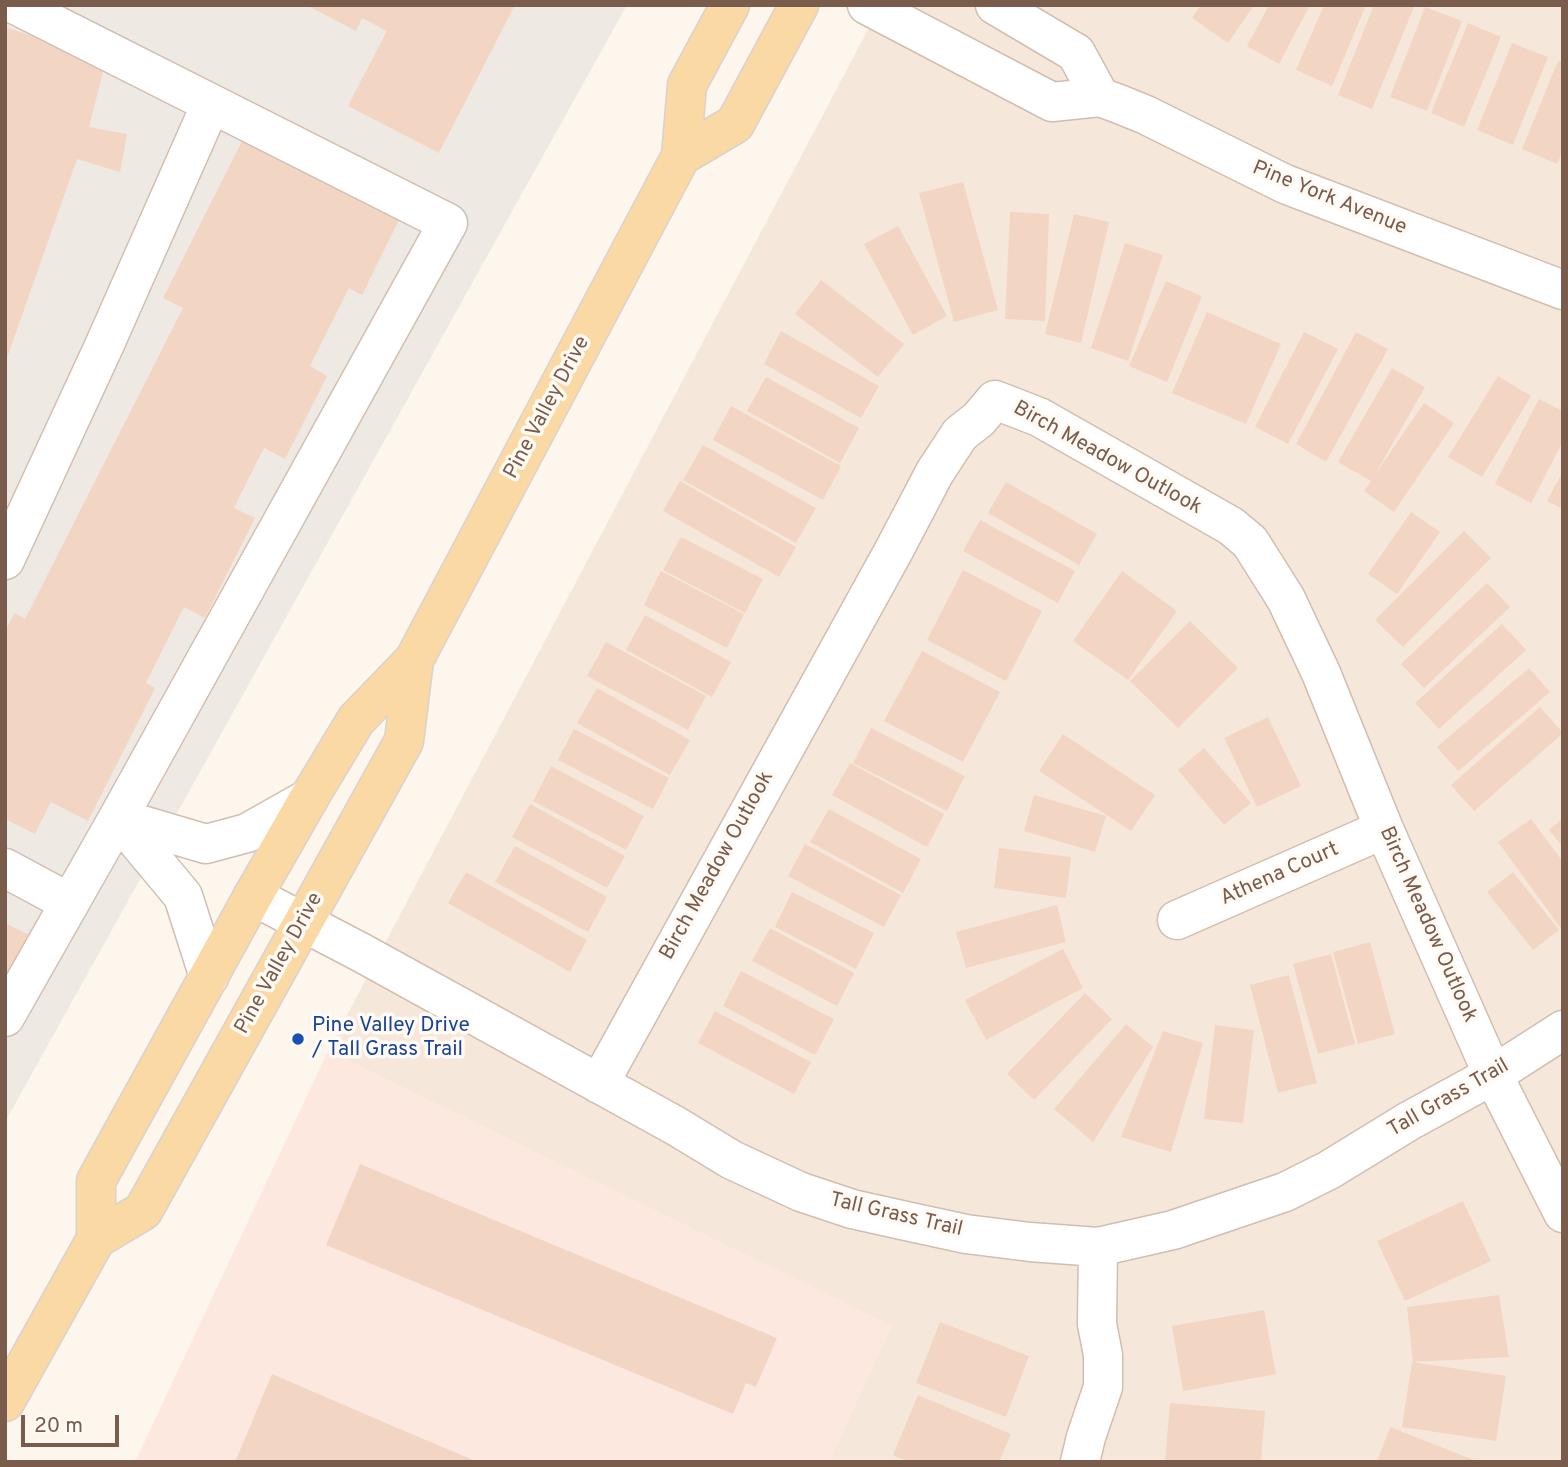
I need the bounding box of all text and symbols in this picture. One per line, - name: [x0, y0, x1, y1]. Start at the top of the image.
- street label: Pine York Avenue: [1248, 157, 1410, 241]
- street label: Pine Valley Drive: [500, 332, 596, 484]
- street label: Birch Meadow Outlook: [1008, 397, 1206, 521]
- street label: Birch Meadow Outlook: [656, 767, 780, 965]
- street label: Birch Meadow Outlook: [1372, 823, 1482, 1027]
- street label: Athena Court: [1217, 838, 1343, 912]
- street label: Pine Valley Drive: [231, 889, 329, 1039]
- place label: Pine Valley Drive / Tall Grass Trail: [312, 1014, 470, 1064]
- marker: Pine Valley Drive / Tall Grass Trail: [290, 1031, 306, 1047]
- street label: Tall Grass Trail: [1384, 1054, 1514, 1144]
- street label: Tall Grass Trail: [827, 1188, 965, 1244]
- scale bar: [24, 1400, 122, 1444]
- text: 20 m: [34, 1413, 83, 1440]

